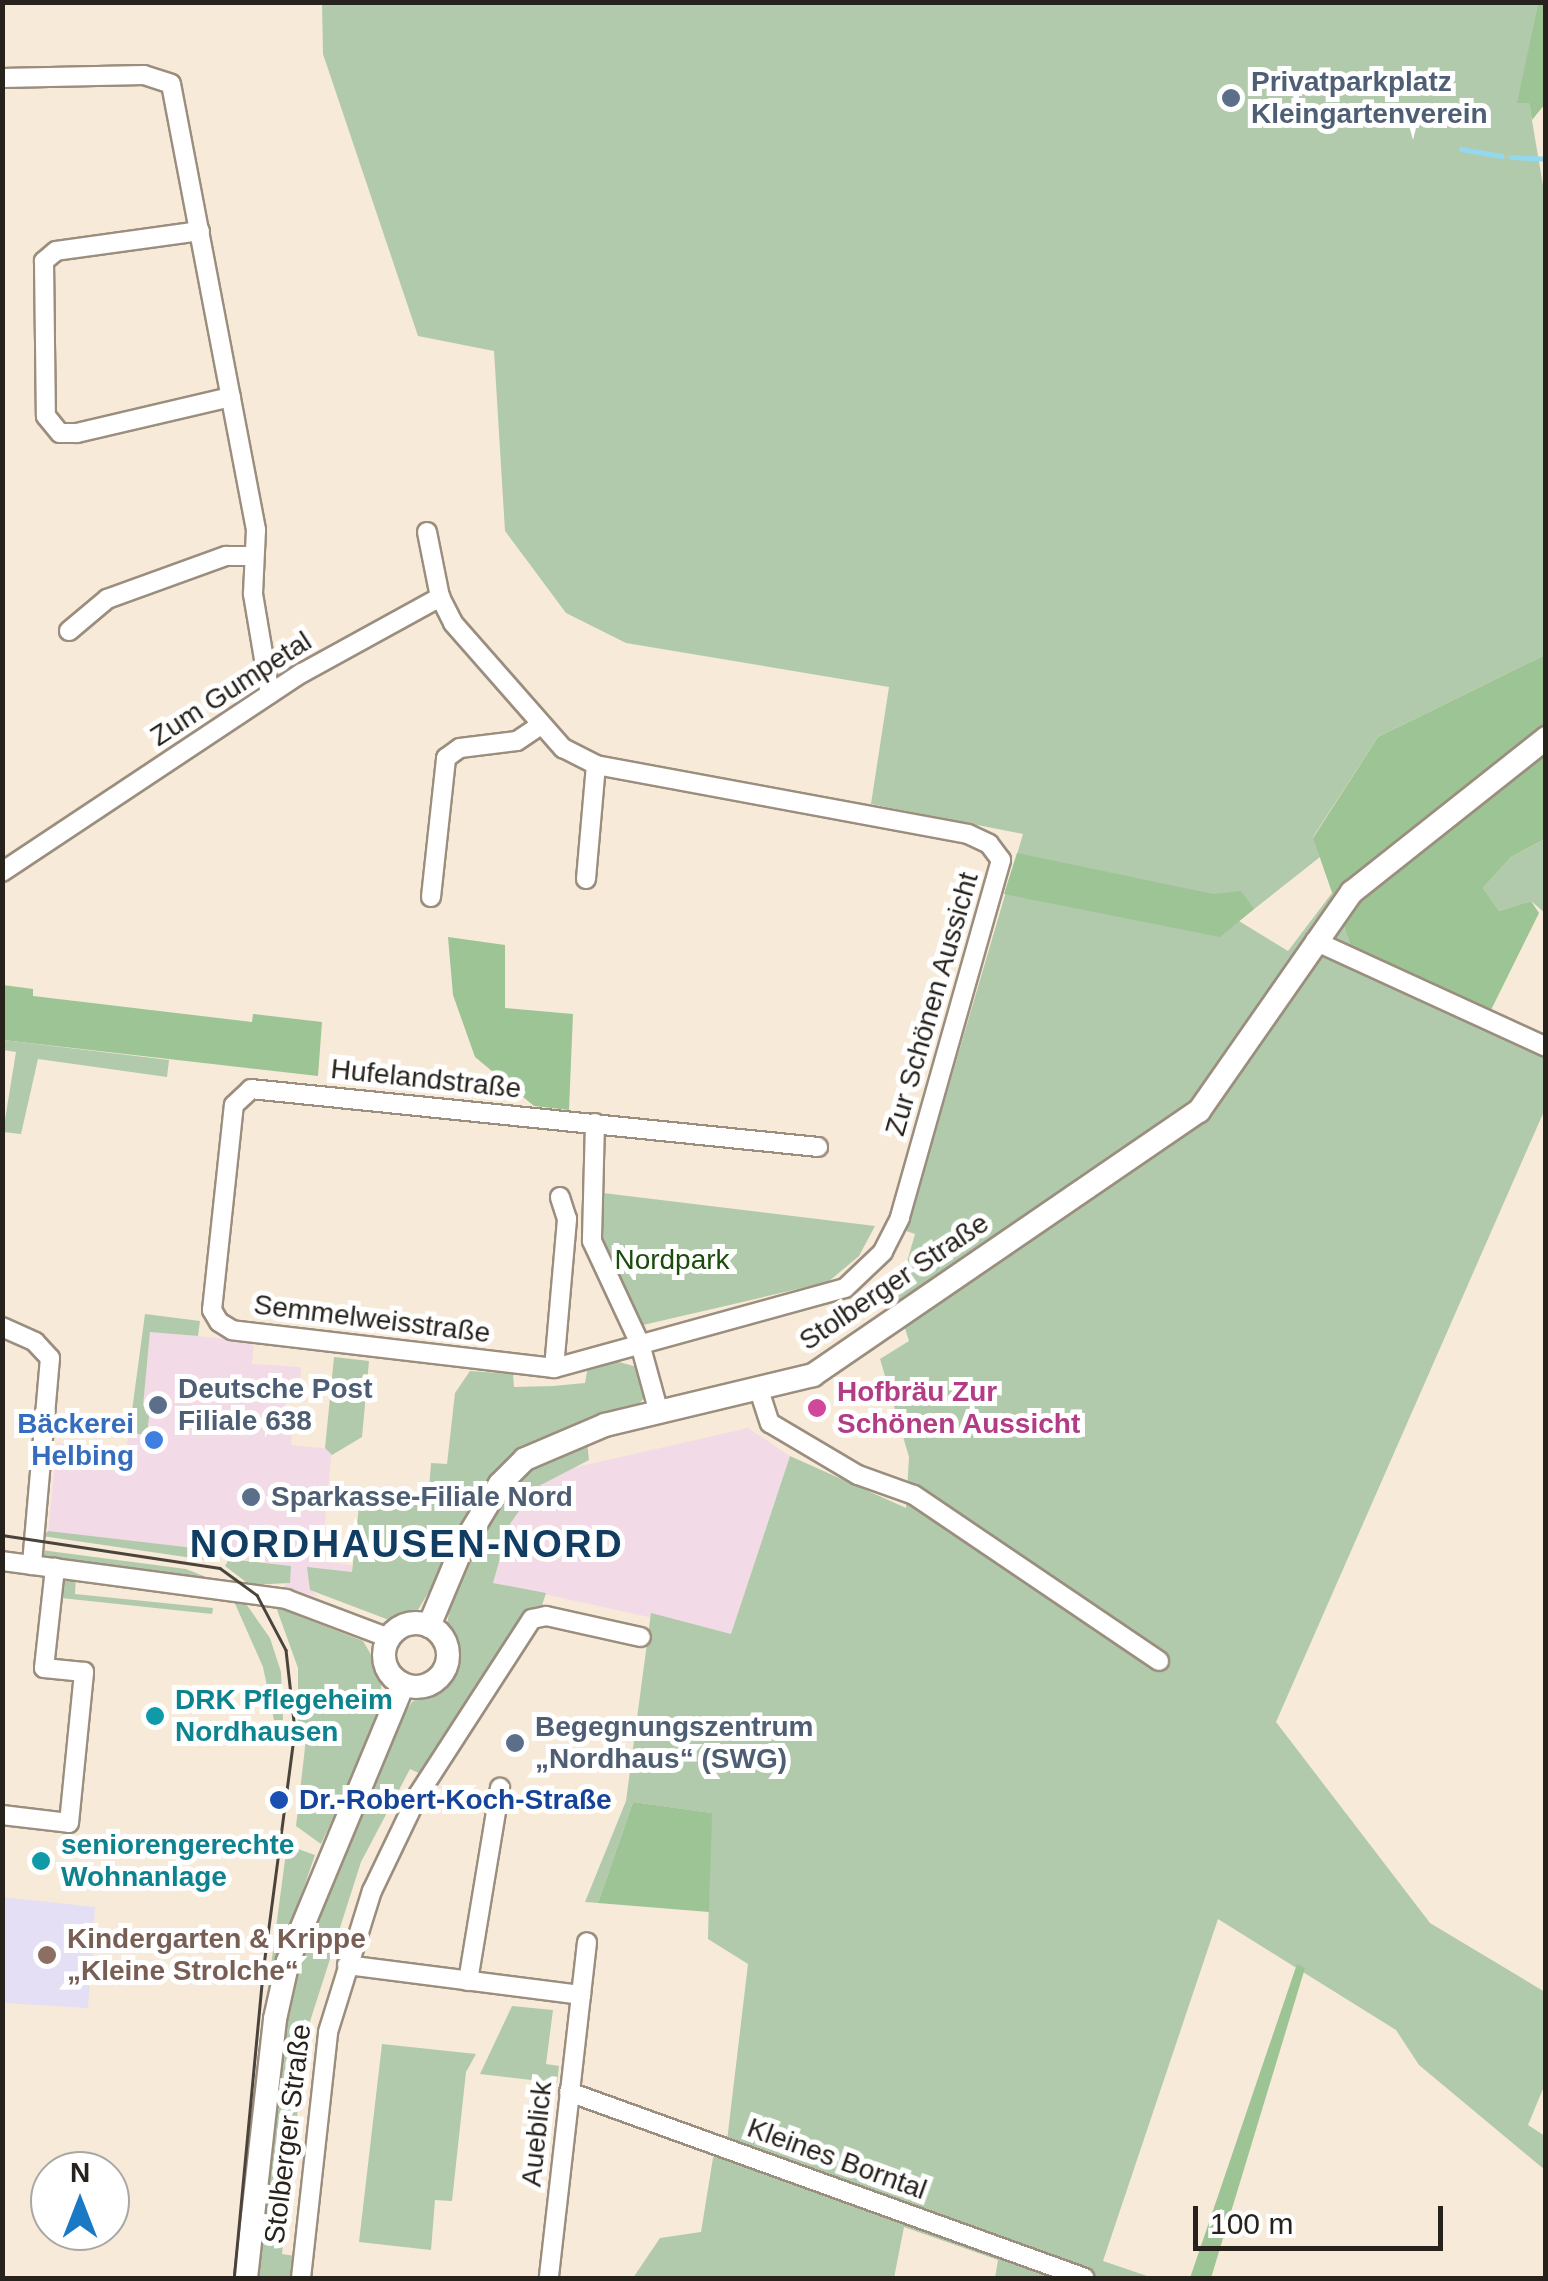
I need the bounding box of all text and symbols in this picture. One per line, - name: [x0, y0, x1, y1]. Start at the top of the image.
- place label: Privatparkplatz Kleingartenverein: [1251, 65, 1488, 131]
- marker: Privatparkplatz Kleingartenverein: [1220, 87, 1242, 109]
- street label: Zum Gumpetal: [144, 624, 318, 754]
- street label: Zur Schönen Aussicht: [878, 868, 986, 1140]
- street label: Hufelandstraße: [329, 1052, 523, 1106]
- street label: Stolberger Straße: [793, 1206, 995, 1358]
- park label: Nordpark: [614, 1243, 730, 1277]
- street label: Semmelweisstraße: [252, 1288, 492, 1350]
- place label: Deutsche Post Filiale 638: [178, 1372, 372, 1438]
- place label: Hofbräu Zur Schönen Aussicht: [837, 1375, 1081, 1441]
- marker: Deutsche Post Filiale 638: [147, 1394, 169, 1416]
- marker: Hofbräu Zur Schönen Aussicht: [806, 1397, 828, 1419]
- place label: Bäckerei Helbing: [17, 1407, 134, 1473]
- marker: Bäckerei Helbing: [143, 1429, 165, 1451]
- place label: Sparkasse-Filiale Nord: [271, 1480, 573, 1514]
- marker: Sparkasse-Filiale Nord: [240, 1486, 262, 1508]
- district label: NORDHAUSEN-NORD: [190, 1522, 624, 1568]
- place label: DRK Pflegeheim Nordhausen: [175, 1683, 393, 1749]
- marker: DRK Pflegeheim Nordhausen: [144, 1705, 166, 1727]
- place label: Begegnungszentrum „Nordhaus“ (SWG): [535, 1710, 813, 1776]
- marker: Begegnungszentrum „Nordhaus“ (SWG): [504, 1732, 526, 1754]
- place label: Dr.-Robert-Koch-Straße: [299, 1783, 612, 1817]
- marker: Dr.-Robert-Koch-Straße: [268, 1789, 290, 1811]
- place label: seniorengerechte Wohnanlage: [61, 1828, 294, 1894]
- marker: seniorengerechte Wohnanlage: [30, 1850, 52, 1872]
- place label: Kindergarten & Krippe „Kleine Strolche“: [67, 1922, 366, 1988]
- marker: Kindergarten & Krippe „Kleine Strolche“: [36, 1944, 58, 1966]
- street label: Stolberger Straße: [258, 2022, 318, 2246]
- street label: Aueblick: [515, 2080, 559, 2188]
- street label: Kleines Borntal: [743, 2111, 931, 2207]
- north arrow: [30, 2151, 130, 2251]
- text: N: [70, 2157, 90, 2188]
- scale bar: [1198, 2186, 1448, 2248]
- text: 100 m: [1210, 2207, 1293, 2240]

